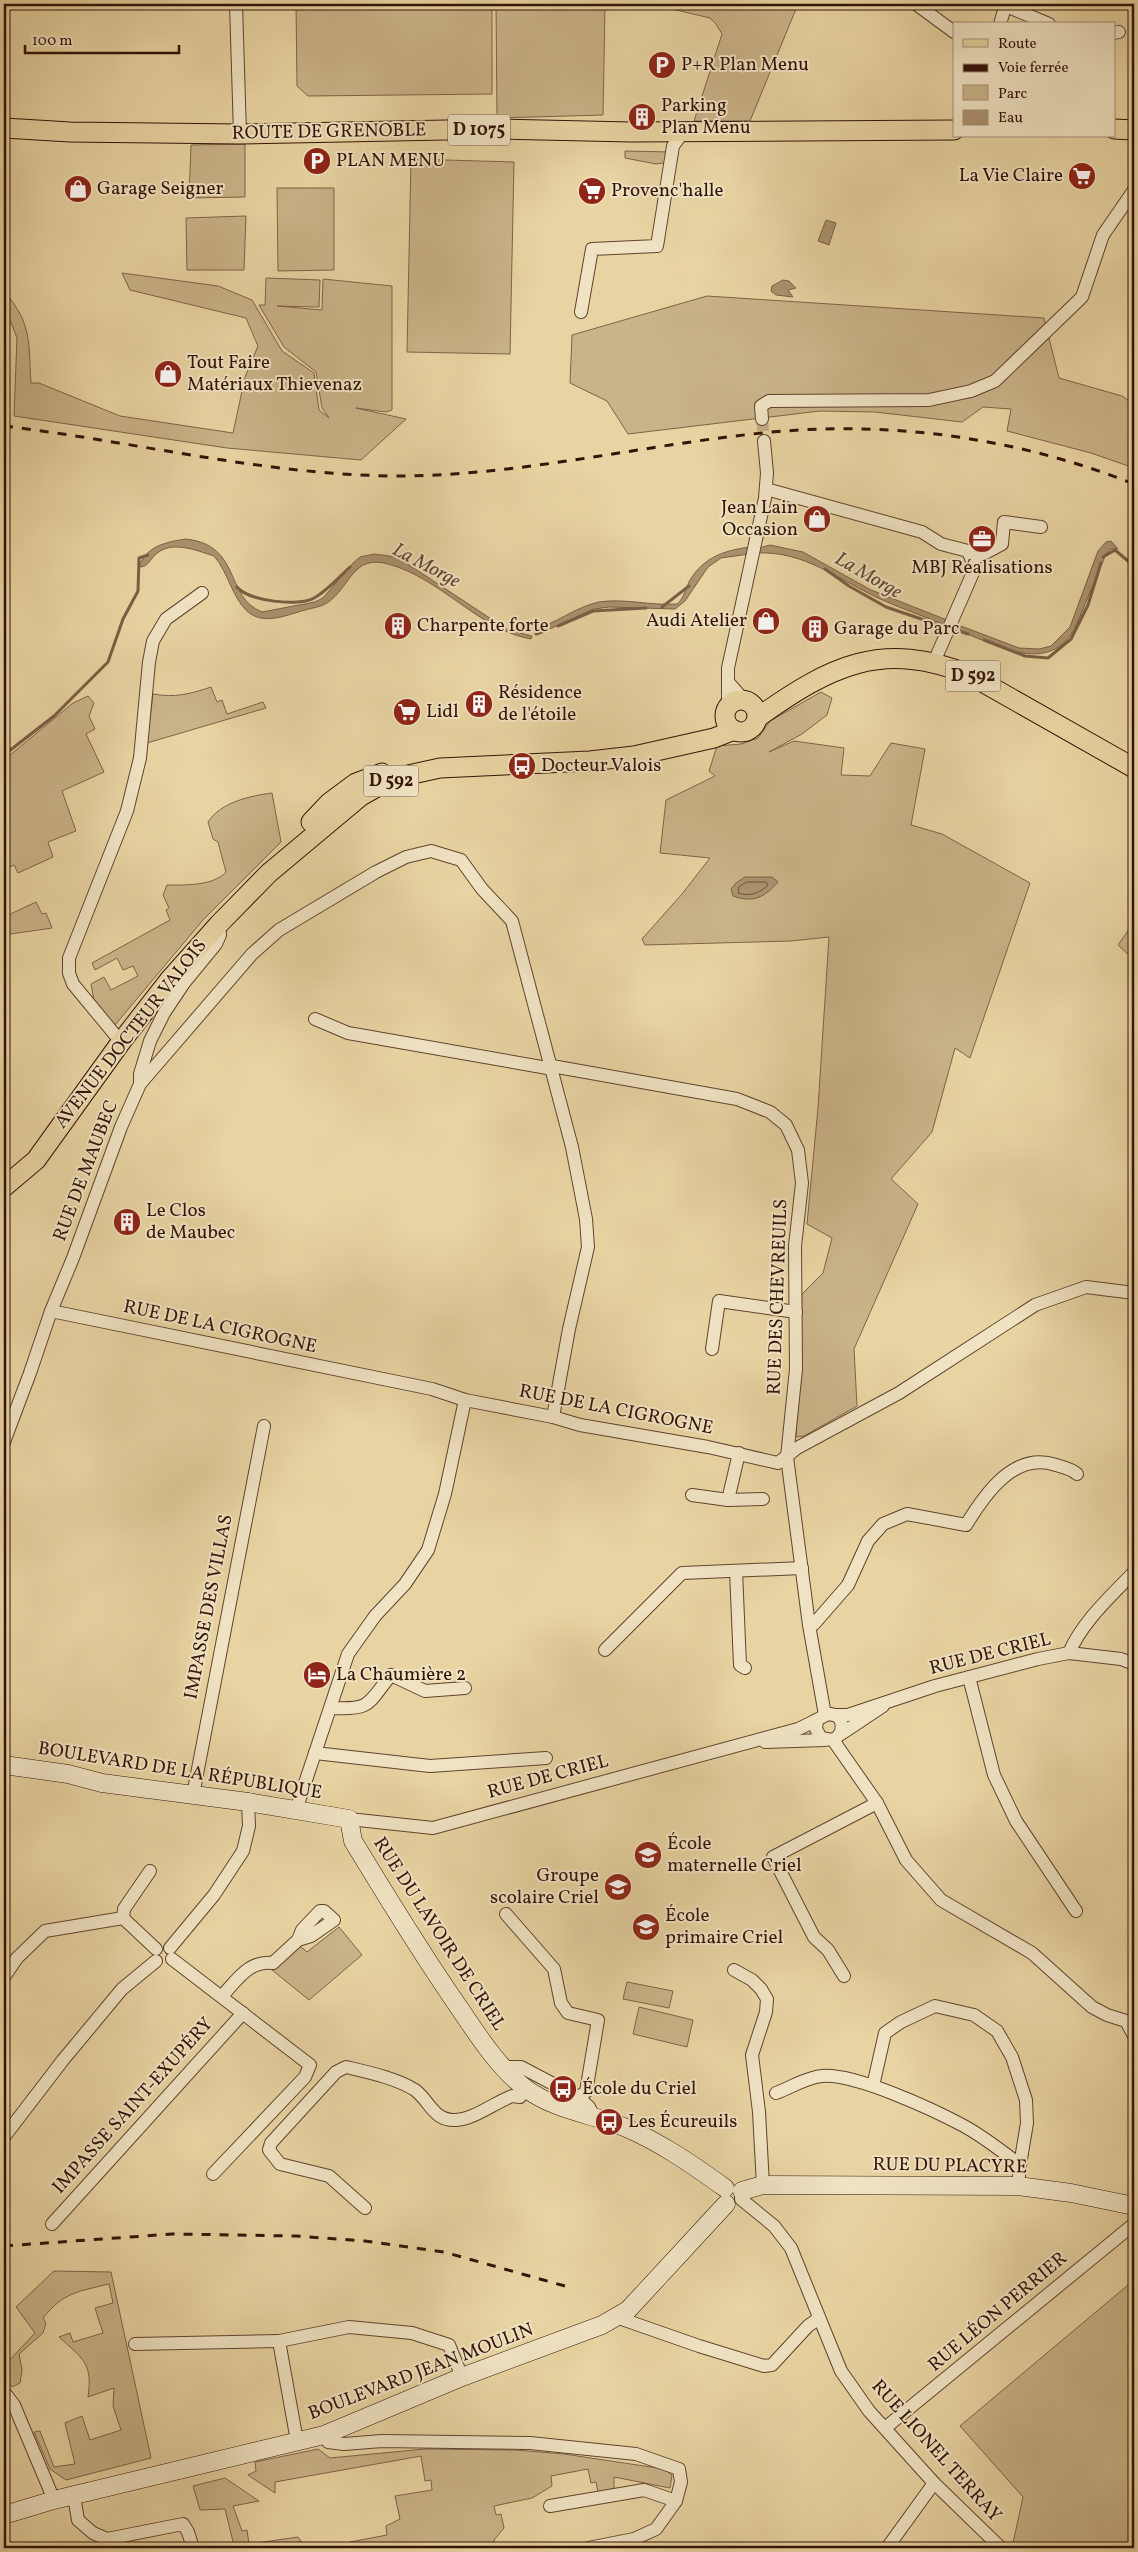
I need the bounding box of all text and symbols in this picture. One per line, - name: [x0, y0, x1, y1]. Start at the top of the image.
- scale bar: [25, 22, 179, 54]
- legend: [953, 22, 1116, 138]
- text: 100 m: [32, 31, 72, 52]
- text: Route: [998, 34, 1037, 55]
- parking icon: P+R Plan Menu: [647, 50, 677, 80]
- place label: P+R Plan Menu: [681, 52, 809, 78]
- text: Voie ferrée: [998, 58, 1069, 79]
- text: Parc: [998, 84, 1027, 105]
- place label: Parking Plan Menu: [661, 93, 751, 141]
- building icon: Parking Plan Menu: [627, 102, 657, 132]
- text: Eau: [998, 108, 1023, 129]
- road number: D 1075: [448, 114, 510, 146]
- street label: ROUTE DE GRENOBLE: [231, 117, 427, 147]
- parking icon: PLAN MENU: [302, 146, 332, 176]
- place label: PLAN MENU: [336, 148, 445, 174]
- supermarket icon: La Vie Claire: [1067, 161, 1097, 191]
- place label: La Vie Claire: [959, 163, 1063, 189]
- shop icon: Garage Seigner: [63, 174, 93, 204]
- place label: Garage Seigner: [97, 176, 224, 202]
- supermarket icon: Provenc'halle: [577, 176, 607, 206]
- place label: Provenc'halle: [611, 178, 724, 204]
- place label: Tout Faire Matériaux Thievenaz: [187, 350, 362, 398]
- shop icon: Tout Faire Matériaux Thievenaz: [153, 359, 183, 389]
- place label: Jean Lain Occasion: [721, 495, 798, 543]
- shop icon: Jean Lain Occasion: [802, 504, 832, 534]
- office icon: MBJ Réalisations: [967, 524, 997, 554]
- water label: La Morge: [387, 536, 466, 596]
- water label: La Morge: [829, 546, 907, 607]
- place label: MBJ Réalisations: [911, 555, 1053, 581]
- shop icon: Audi Atelier: [751, 606, 781, 636]
- place label: Audi Atelier: [646, 608, 747, 634]
- building icon: Charpente forte: [383, 611, 413, 641]
- place label: Charpente forte: [417, 613, 549, 639]
- building icon: Garage du Parc: [800, 614, 830, 644]
- place label: Garage du Parc: [834, 616, 959, 642]
- road number: D 592: [946, 660, 1000, 691]
- place label: Résidence de l'étoile: [498, 680, 582, 728]
- building icon: Résidence de l'étoile: [464, 689, 494, 719]
- supermarket icon: Lidl: [392, 697, 422, 727]
- place label: Lidl: [426, 699, 459, 725]
- bus stop icon: Docteur Valois: [507, 751, 537, 781]
- place label: Docteur Valois: [541, 753, 661, 779]
- road number: D 592: [364, 766, 418, 796]
- street label: AVENUE DOCTEUR VALOIS: [49, 934, 213, 1134]
- street label: RUE DE MAUBEC: [47, 1097, 125, 1245]
- place label: Le Clos de Maubec: [146, 1198, 235, 1246]
- street label: RUE DES CHEVREUILS: [762, 1198, 794, 1396]
- building icon: Le Clos de Maubec: [112, 1207, 142, 1237]
- street label: RUE DE LA CIGROGNE: [121, 1294, 319, 1360]
- street label: RUE DE LA CIGROGNE: [517, 1378, 715, 1442]
- street label: IMPASSE DES VILLAS: [178, 1512, 240, 1702]
- street label: RUE DE CRIEL: [927, 1626, 1054, 1682]
- hotel icon: La Chaumière 2: [302, 1660, 332, 1690]
- place label: La Chaumière 2: [336, 1662, 466, 1688]
- street label: BOULEVARD DE LA RÉPUBLIQUE: [36, 1736, 324, 1806]
- street label: RUE DE CRIEL: [485, 1748, 612, 1806]
- place label: École maternelle Criel: [667, 1831, 802, 1879]
- street label: RUE DU LAVOIR DE CRIEL: [367, 1832, 512, 2036]
- school or university icon: École maternelle Criel: [633, 1840, 663, 1870]
- place label: Groupe scolaire Criel: [490, 1863, 599, 1911]
- school or university icon: Groupe scolaire Criel: [603, 1872, 633, 1902]
- place label: École primaire Criel: [665, 1903, 783, 1951]
- school or university icon: École primaire Criel: [631, 1912, 661, 1942]
- street label: IMPASSE SAINT-EXUPÉRY: [47, 2012, 219, 2200]
- bus stop icon: École du Criel: [548, 2074, 578, 2104]
- place label: École du Criel: [582, 2076, 697, 2102]
- bus stop icon: Les Écureuils: [594, 2107, 624, 2137]
- place label: Les Écureuils: [628, 2109, 737, 2135]
- street label: RUE DU PLACYRE: [872, 2152, 1028, 2180]
- street label: RUE LÉON PERRIER: [923, 2246, 1073, 2378]
- street label: BOULEVARD JEAN MOULIN: [305, 2317, 537, 2427]
- street label: RUE LIONEL TERRAY: [865, 2374, 1007, 2528]

